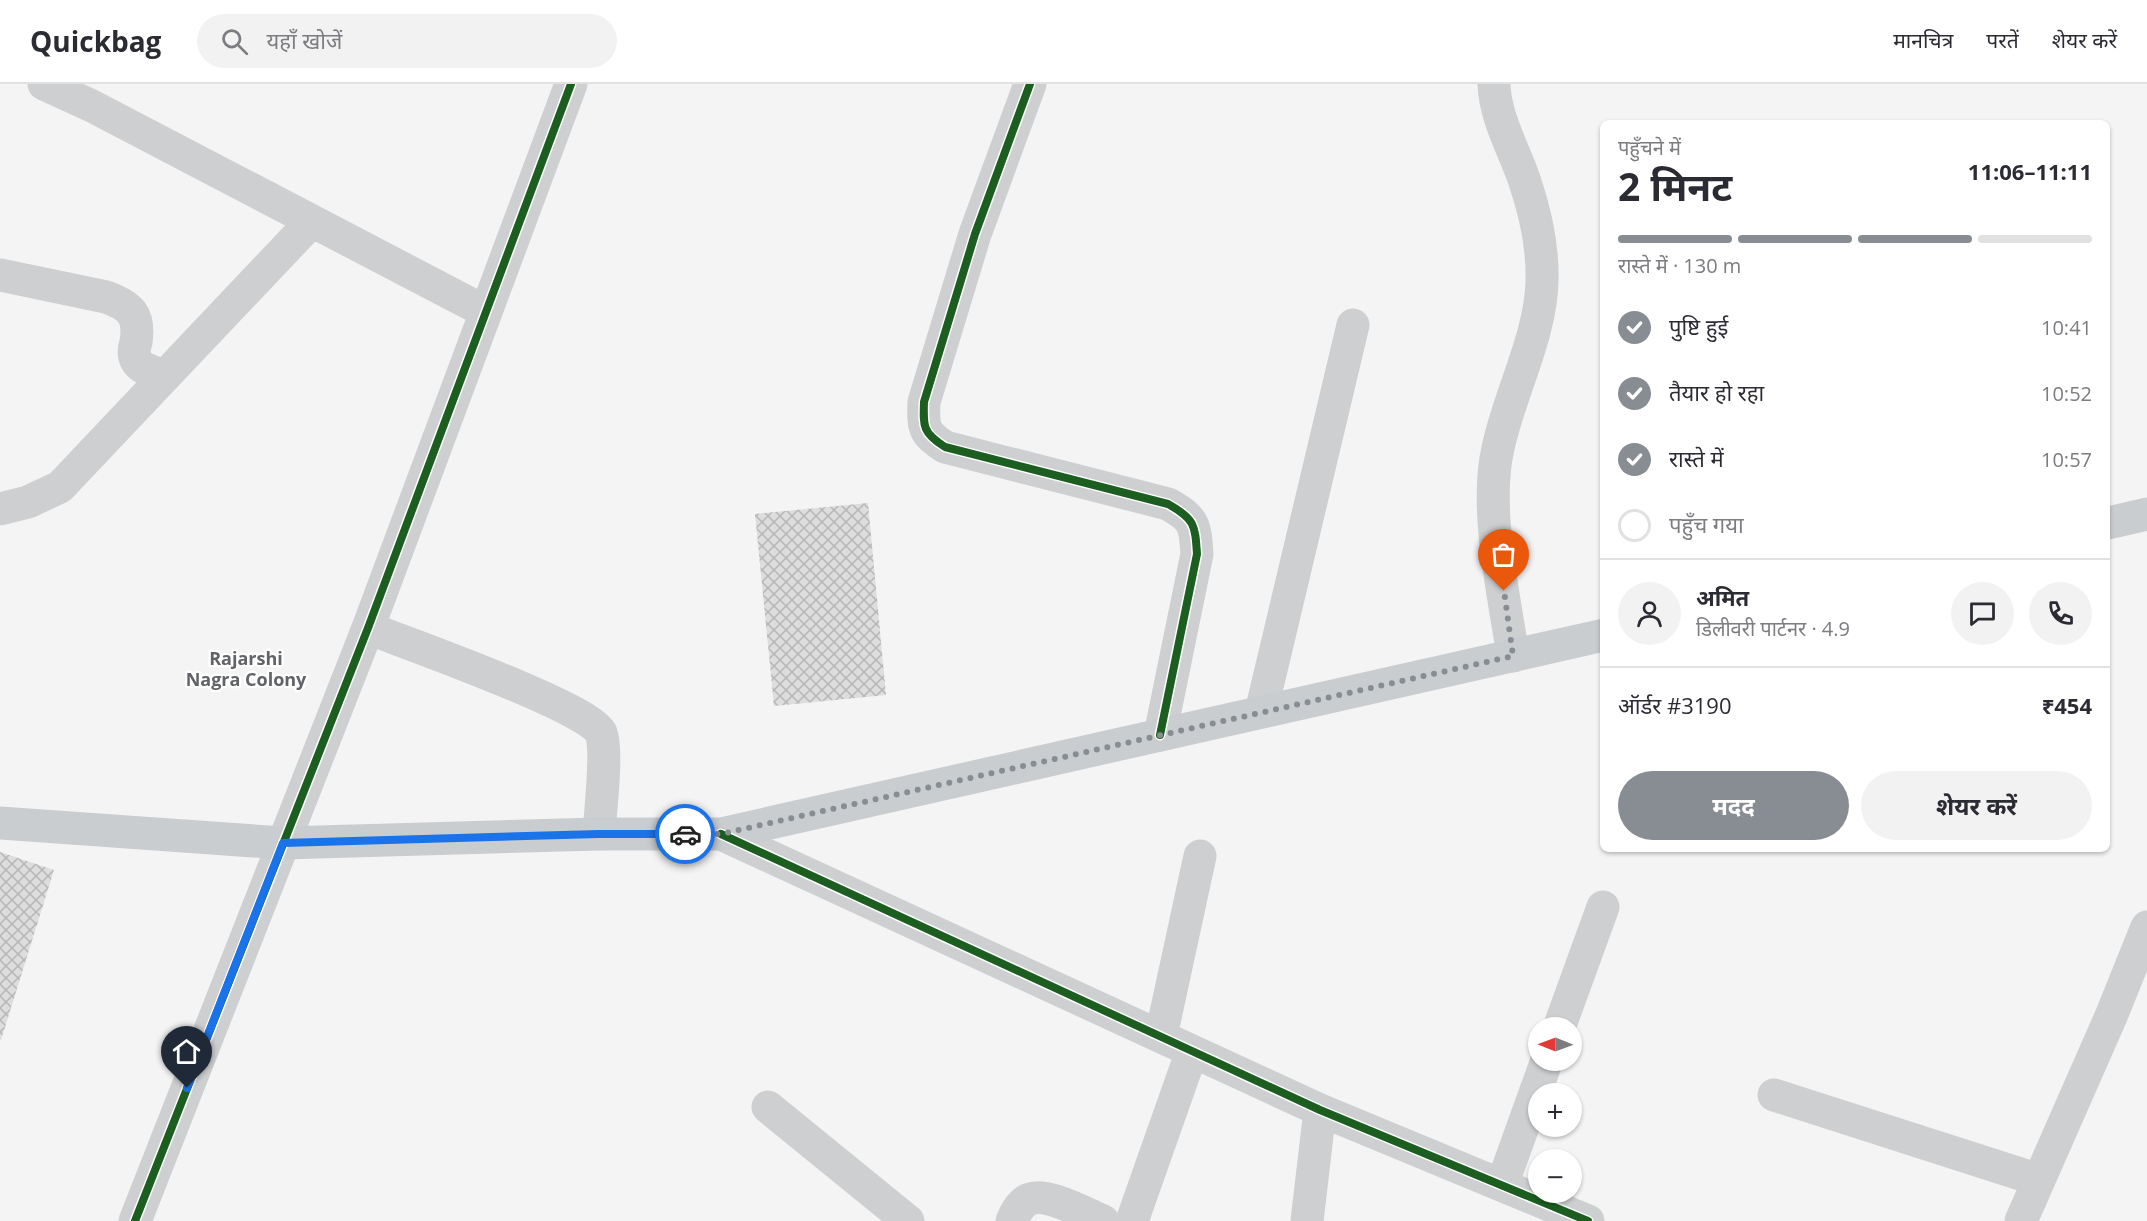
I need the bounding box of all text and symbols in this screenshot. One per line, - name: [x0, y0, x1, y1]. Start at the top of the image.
- search box: [197, 14, 617, 68]
- text: Quickbag: [30, 22, 161, 60]
- icon: search: [218, 25, 251, 58]
- text: यहाँ खोजें: [266, 25, 342, 55]
- text: मानचित्र: [1893, 26, 1953, 54]
- text: परतें: [1986, 26, 2019, 54]
- text: शेयर करें: [2052, 26, 2117, 54]
- text: पहुँचने में: [1618, 134, 1681, 161]
- text: 11:06–11:11: [1968, 156, 2092, 186]
- text: 2 मिनट: [1618, 159, 1732, 212]
- text: रास्ते में · 130 m: [1618, 252, 1741, 279]
- icon: check: [1618, 311, 1651, 344]
- text: पुष्टि हुई: [1669, 311, 1728, 341]
- text: 10:41: [2041, 314, 2092, 341]
- icon: check: [1618, 377, 1651, 410]
- text: तैयार हो रहा: [1669, 377, 1764, 407]
- text: 10:52: [2041, 380, 2092, 407]
- icon: check: [1618, 443, 1651, 476]
- text: रास्ते में: [1669, 443, 1724, 473]
- text: 10:57: [2041, 446, 2092, 473]
- text: पहुँच गया: [1669, 509, 1744, 539]
- pin: [1478, 529, 1529, 591]
- icon: bag: [1487, 538, 1520, 571]
- button: person: [1618, 582, 1681, 645]
- text: अमित: [1696, 582, 1749, 612]
- button: chat: [1951, 582, 2014, 645]
- button: phone: [2029, 582, 2092, 645]
- text: डिलीवरी पार्टनर · 4.9: [1696, 615, 1850, 642]
- district label: Rajarshi Nagra Colony: [186, 646, 307, 691]
- text: ऑर्डर #3190: [1618, 690, 1732, 720]
- text: ₹454: [2042, 690, 2092, 720]
- button: मदद: [1618, 771, 1849, 840]
- button: शेयर करें: [1861, 771, 2092, 840]
- courier: [655, 804, 715, 864]
- icon: car: [669, 818, 702, 851]
- north arrow: [1528, 1017, 1582, 1071]
- map controls: [1528, 1017, 1582, 1203]
- pin: [161, 1026, 212, 1088]
- icon: home: [170, 1035, 203, 1068]
- button: +: [1528, 1083, 1582, 1137]
- button: −: [1528, 1149, 1582, 1203]

